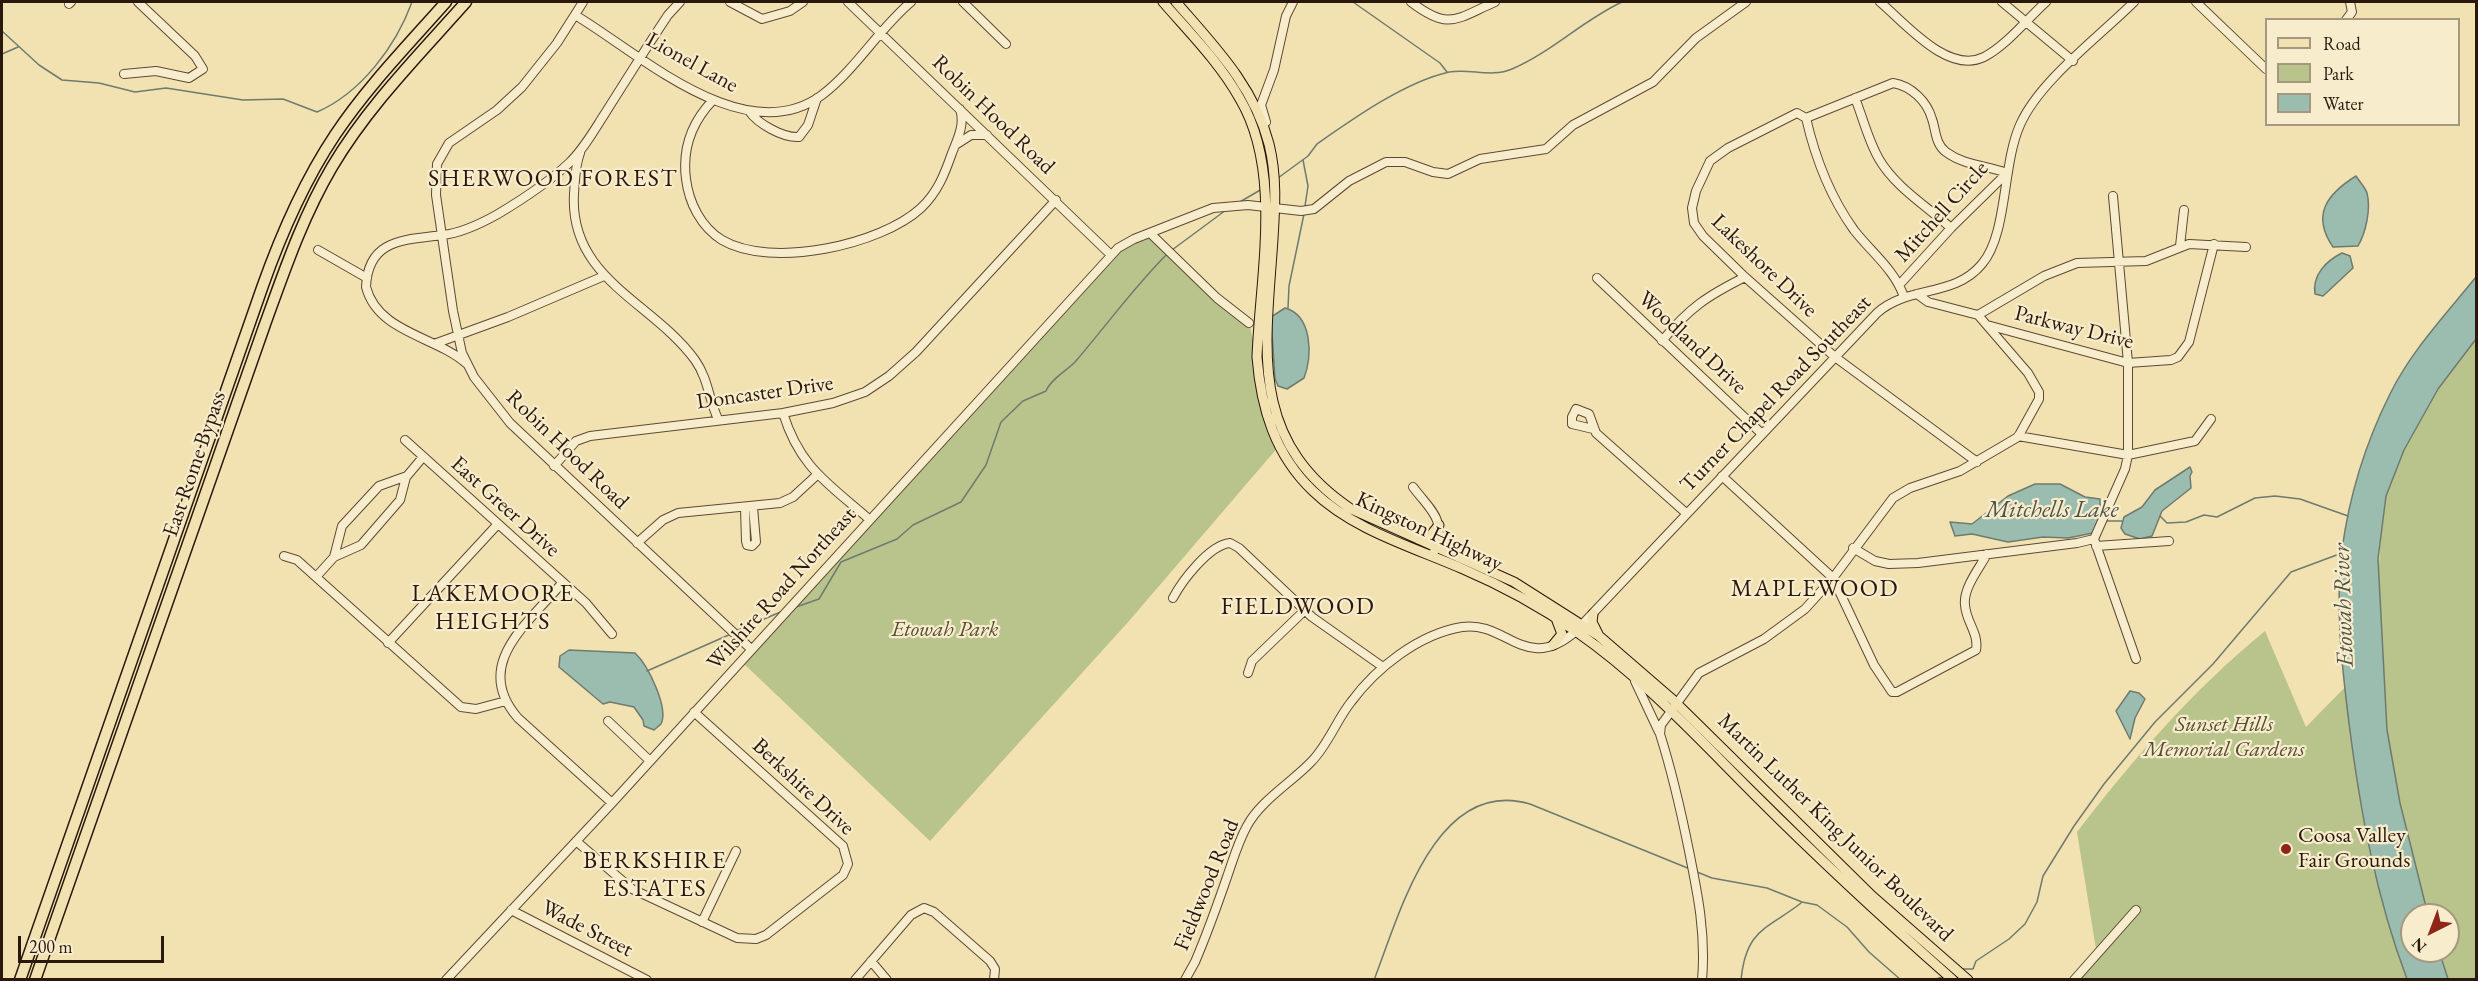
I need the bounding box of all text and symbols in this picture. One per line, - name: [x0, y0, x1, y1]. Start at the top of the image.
- legend: [2265, 18, 2460, 126]
- street label: Lionel Lane: [642, 27, 742, 99]
- text: Road: [2323, 32, 2361, 55]
- street label: Robin Hood Road: [926, 50, 1060, 180]
- text: Park: [2323, 62, 2354, 85]
- text: Water: [2323, 92, 2364, 115]
- street label: Mitchell Circle: [1890, 156, 1994, 268]
- district label: SHERWOOD FOREST: [428, 165, 678, 193]
- street label: Lakeshore Drive: [1705, 209, 1823, 323]
- street label: Woodland Drive: [1632, 286, 1752, 400]
- street label: Turner Chapel Road Southeast: [1675, 290, 1877, 498]
- street label: Parkway Drive: [2012, 300, 2136, 356]
- street label: Doncaster Drive: [695, 370, 835, 416]
- street label: Robin Hood Road: [500, 385, 634, 515]
- street label: East Rome Bypass: [158, 388, 232, 540]
- street label: East Greer Drive: [445, 451, 565, 563]
- street label: Kingston Highway: [1351, 486, 1507, 578]
- water label: Mitchells Lake: [1985, 496, 2119, 524]
- street label: Wilshire Road Northeast: [702, 502, 862, 676]
- water label: Etowah River: [2327, 543, 2361, 667]
- district label: MAPLEWOOD: [1731, 575, 1899, 603]
- district label: LAKEMOORE HEIGHTS: [412, 580, 574, 636]
- district label: FIELDWOOD: [1221, 593, 1375, 621]
- park label: Etowah Park: [892, 617, 998, 643]
- street label: Martin Luther King Junior Boulevard: [1712, 708, 1958, 948]
- park label: Sunset Hills Memorial Gardens: [2143, 712, 2305, 764]
- street label: Berkshire Drive: [746, 733, 860, 841]
- street label: Fieldwood Road: [1169, 815, 1245, 955]
- place label: Coosa Valley Fair Grounds: [2298, 823, 2410, 874]
- marker: Coosa Valley Fair Grounds: [2279, 842, 2293, 856]
- district label: BERKSHIRE ESTATES: [583, 847, 727, 903]
- street label: Wade Street: [537, 895, 637, 963]
- north arrow: [2400, 903, 2460, 963]
- scale bar: [21, 924, 166, 962]
- text: N: [2407, 933, 2431, 957]
- text: 200 m: [29, 935, 73, 958]

